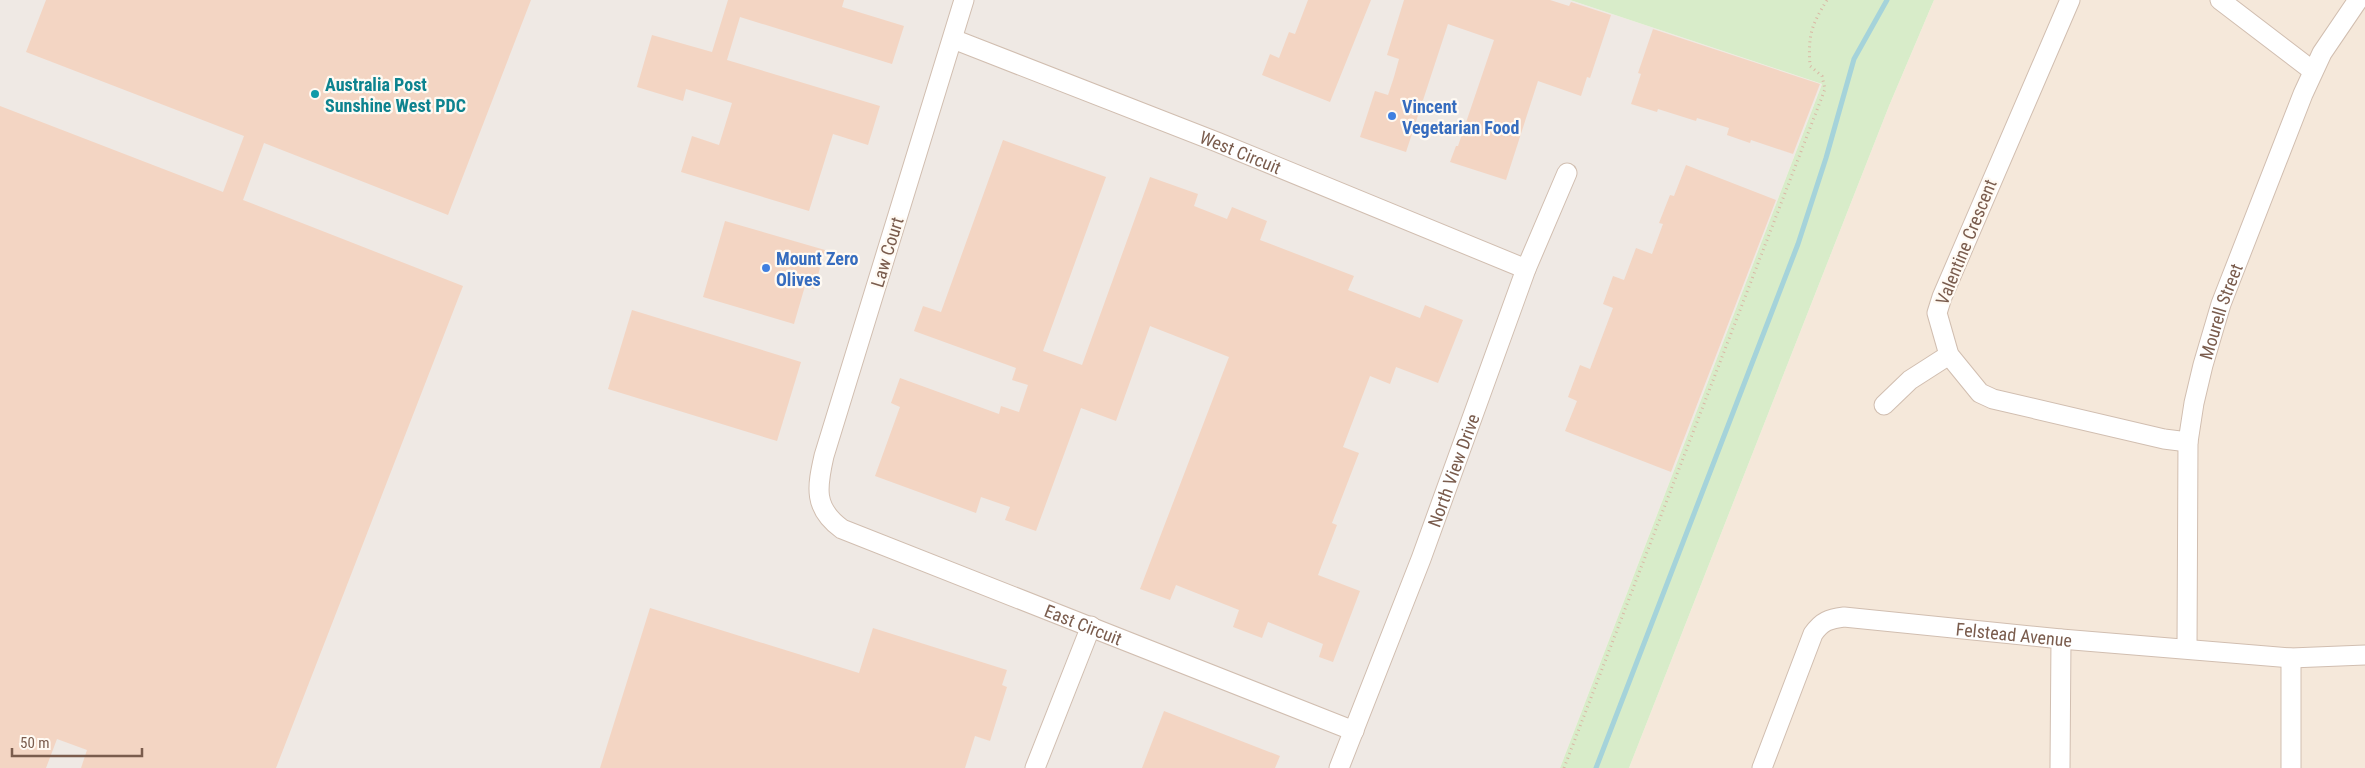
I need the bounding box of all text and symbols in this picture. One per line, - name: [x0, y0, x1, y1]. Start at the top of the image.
- place label: Australia Post Sunshine West PDC: [325, 74, 466, 116]
- marker: Australia Post Sunshine West PDC: [309, 88, 321, 100]
- place label: Vincent Vegetarian Food: [1402, 96, 1520, 138]
- marker: Vincent Vegetarian Food: [1386, 110, 1398, 122]
- street label: West Circuit: [1197, 126, 1284, 178]
- street label: Valentine Crescent: [1931, 176, 2001, 308]
- street label: Law Court: [866, 214, 908, 290]
- place label: Mount Zero Olives: [776, 248, 859, 290]
- street label: Mourell Street: [2195, 260, 2246, 362]
- marker: Mount Zero Olives: [760, 262, 772, 274]
- street label: North View Drive: [1423, 411, 1483, 530]
- street label: East Circuit: [1042, 600, 1125, 649]
- street label: Felstead Avenue: [1955, 618, 2073, 650]
- scale bar: [12, 726, 142, 758]
- text: 50 m: [20, 734, 50, 752]

